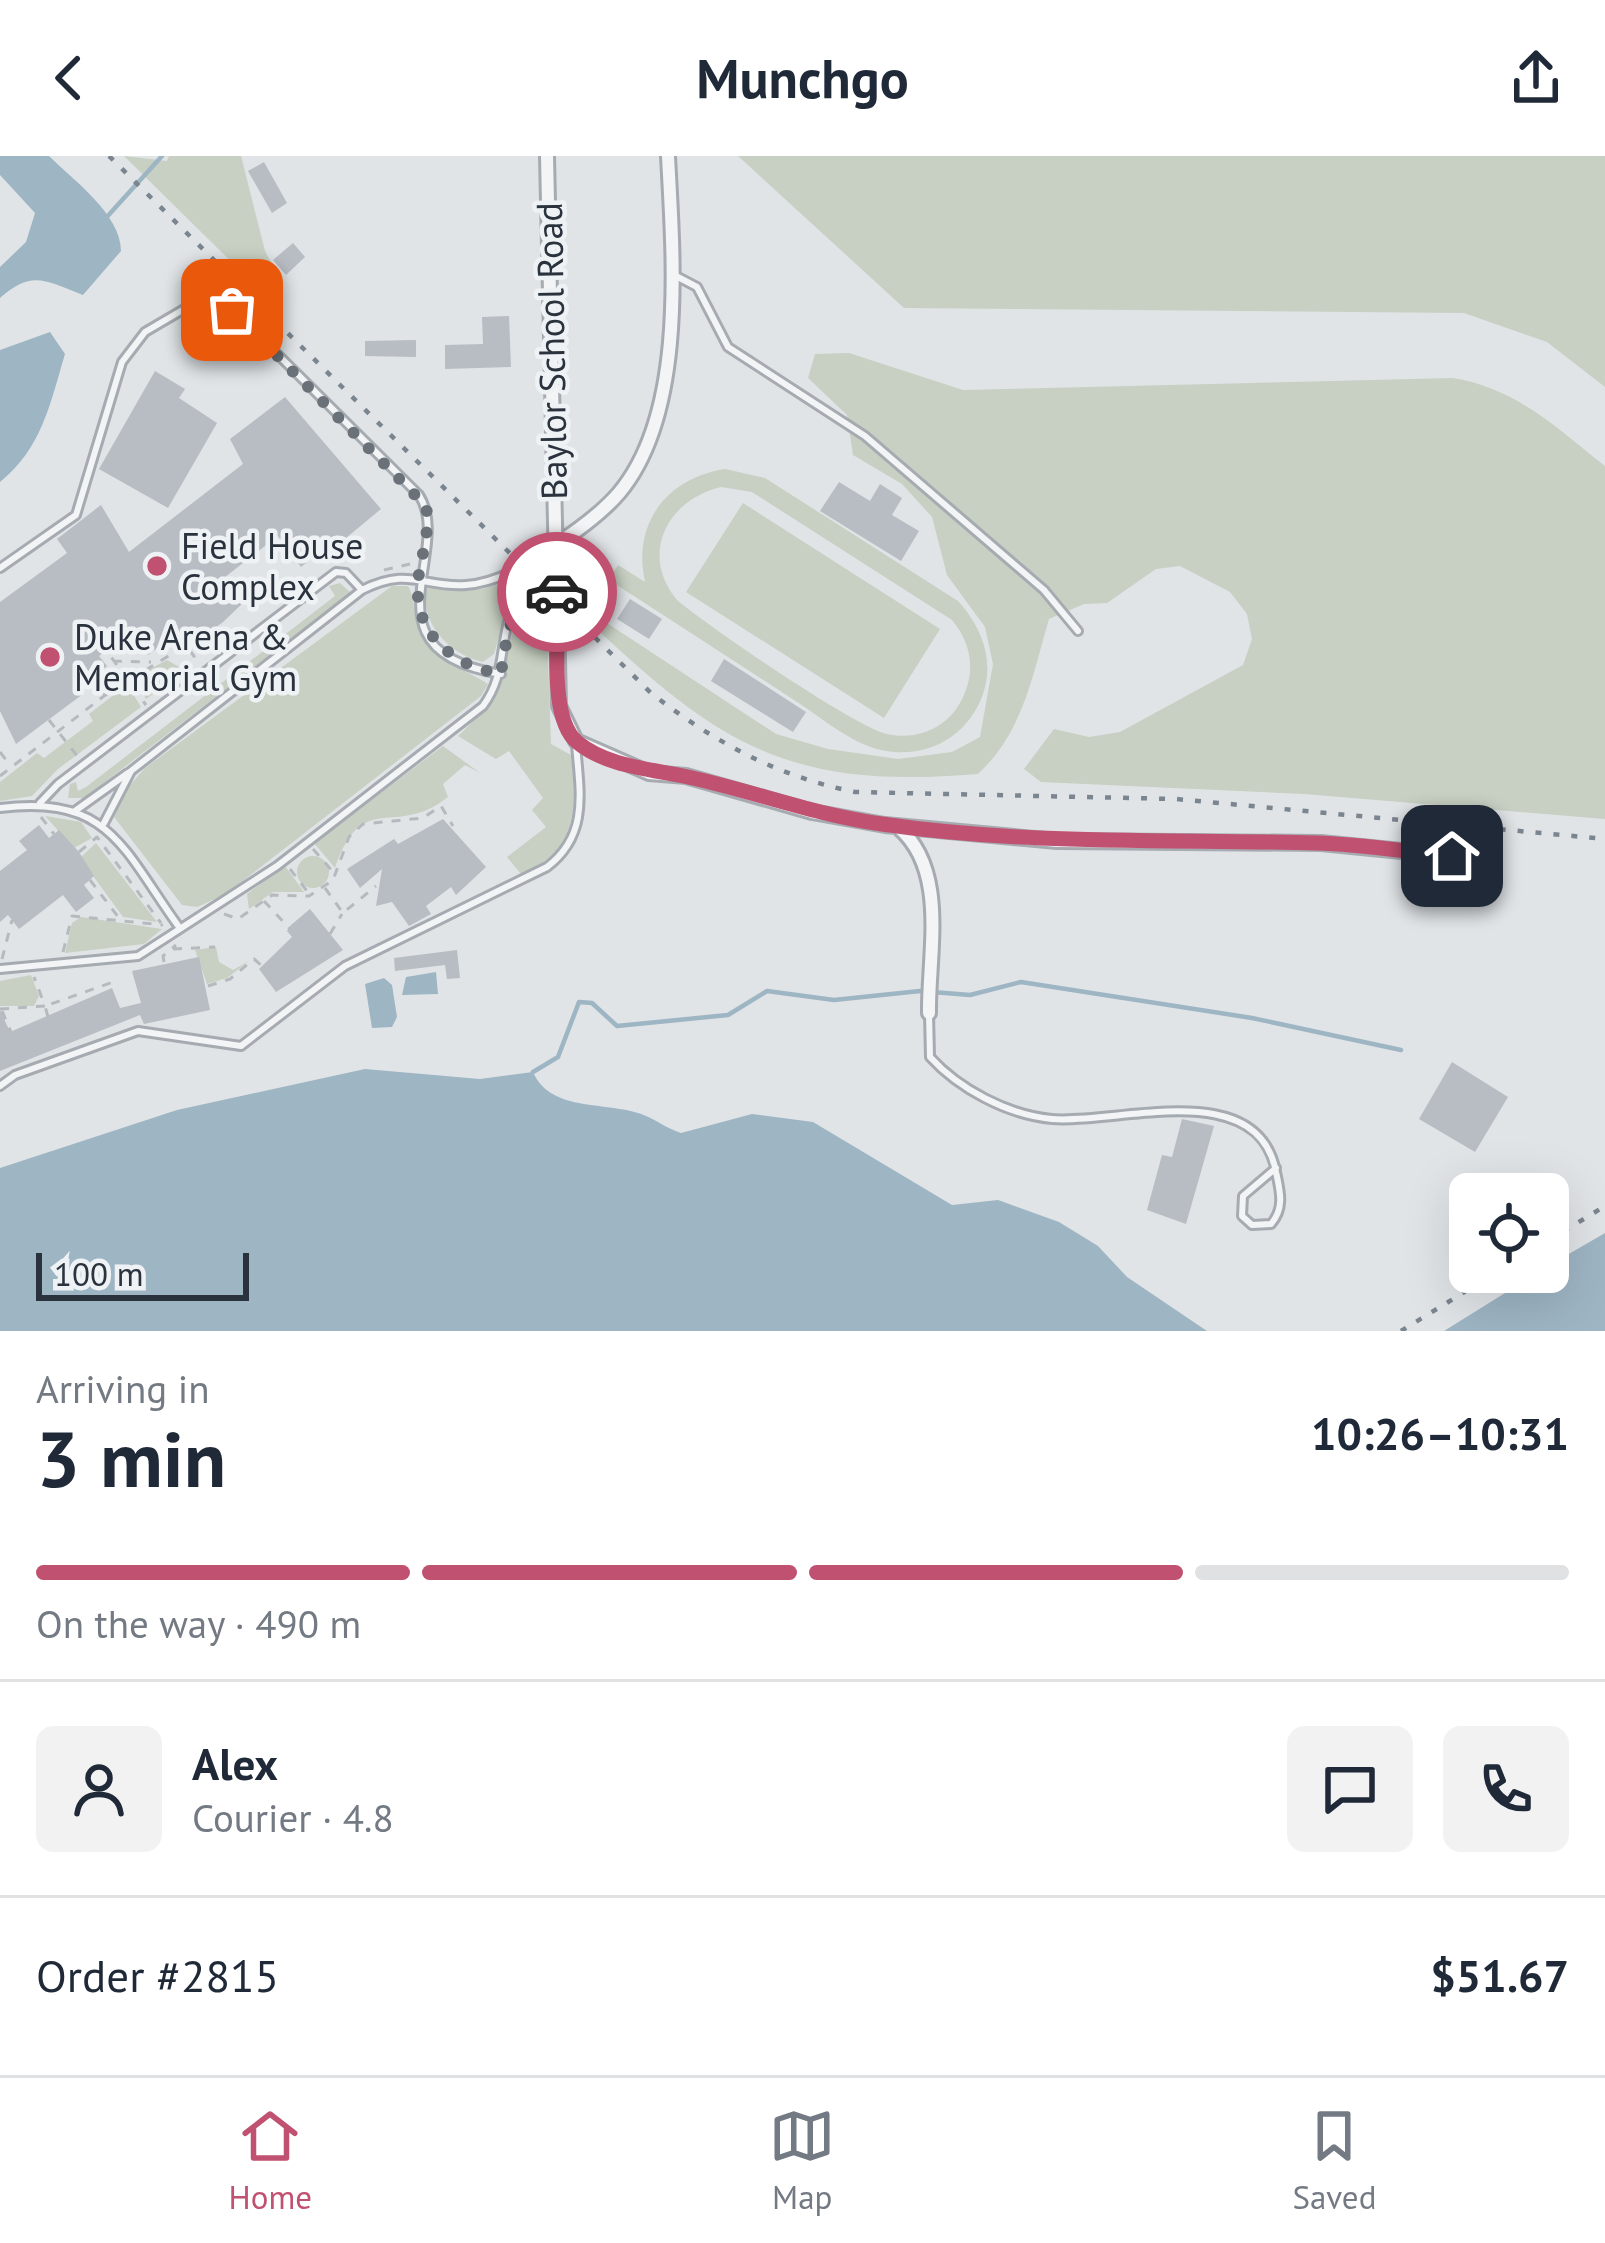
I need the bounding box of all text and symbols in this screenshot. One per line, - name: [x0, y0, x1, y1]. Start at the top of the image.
- text: Munchgo: [696, 43, 909, 113]
- icon: back: [36, 45, 102, 111]
- icon: share: [1503, 45, 1569, 111]
- street label: Baylor School Road: [525, 202, 577, 500]
- pin: [181, 259, 283, 361]
- icon: bag: [199, 277, 265, 343]
- place label: Field House Complex: [181, 522, 363, 610]
- courier: [497, 532, 617, 652]
- marker: Field House Complex: [144, 553, 170, 579]
- icon: car: [524, 559, 590, 625]
- place label: Duke Arena & Memorial Gym: [74, 613, 297, 701]
- marker: Duke Arena & Memorial Gym: [37, 644, 63, 670]
- pin: [1401, 805, 1503, 907]
- icon: home: [1419, 823, 1485, 889]
- map controls: [1449, 1173, 1569, 1293]
- button: locate: [1449, 1173, 1569, 1293]
- scale bar: [36, 1247, 249, 1300]
- text: 100 m: [54, 1252, 144, 1295]
- text: Arriving in: [36, 1363, 210, 1414]
- text: 10:26–10:31: [1311, 1404, 1569, 1462]
- text: 3 min: [36, 1408, 226, 1509]
- text: On the way · 490 m: [36, 1598, 361, 1649]
- button: person: [36, 1726, 162, 1852]
- button: chat: [1287, 1726, 1413, 1852]
- button: phone: [1443, 1726, 1569, 1852]
- text: Alex: [192, 1734, 278, 1792]
- text: Courier · 4.8: [192, 1792, 394, 1843]
- text: Order #2815: [36, 1946, 279, 2004]
- text: $51.67: [1430, 1946, 1569, 2004]
- tab: Home: [229, 2103, 312, 2218]
- tab: Map: [769, 2103, 835, 2218]
- tab: Saved: [1292, 2103, 1376, 2218]

